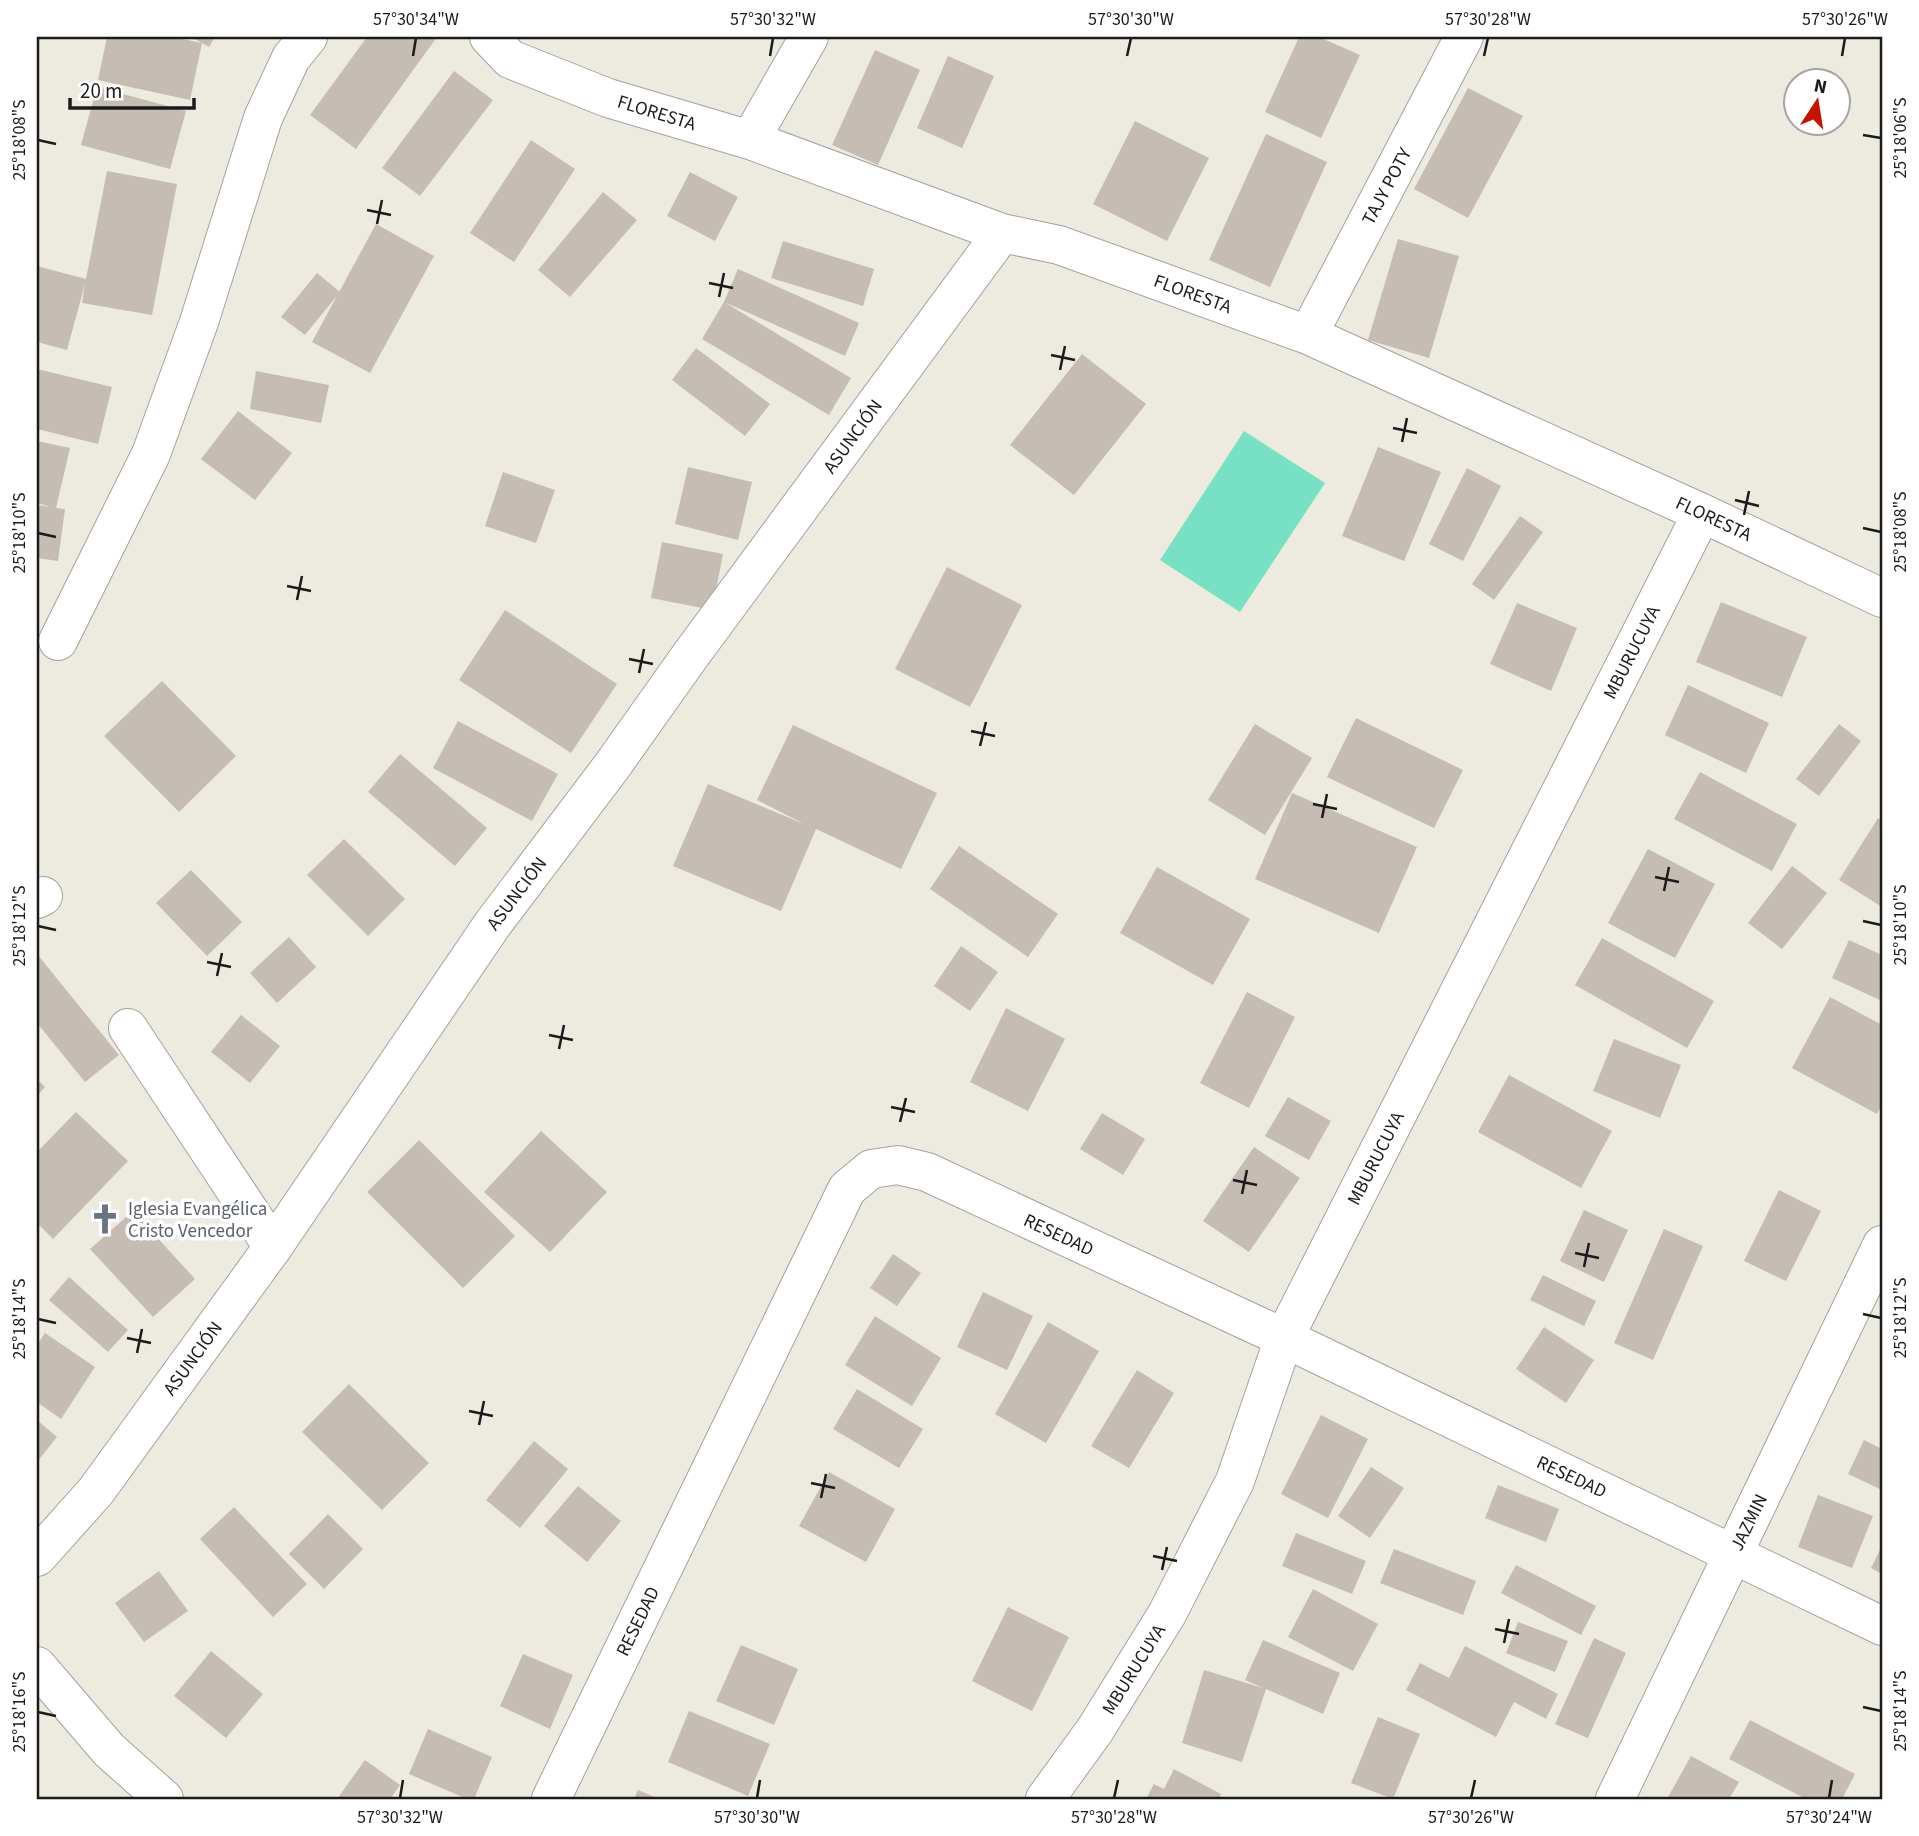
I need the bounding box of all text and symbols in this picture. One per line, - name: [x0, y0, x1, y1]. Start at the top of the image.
- text: 57°30'34"W: [373, 7, 459, 32]
- text: 57°30'32"W: [730, 7, 816, 32]
- text: 57°30'30"W: [1088, 7, 1174, 32]
- text: 57°30'28"W: [1445, 7, 1531, 32]
- text: 57°30'26"W: [1802, 7, 1888, 32]
- scale bar: [70, 66, 194, 110]
- north arrow: [1783, 66, 1853, 136]
- text: N: [1811, 72, 1829, 101]
- text: 20 m: [80, 76, 122, 106]
- street label: FLORESTA: [614, 89, 700, 138]
- text: 25°18'06"S: [1888, 97, 1913, 179]
- text: 25°18'08"S: [7, 99, 32, 181]
- street label: TAJY POTY: [1356, 143, 1419, 230]
- street label: FLORESTA: [1150, 268, 1236, 321]
- street label: ASUNCIÓN: [817, 394, 889, 480]
- street label: FLORESTA: [1671, 490, 1756, 549]
- text: 25°18'08"S: [1888, 491, 1913, 573]
- text: 25°18'10"S: [7, 492, 32, 574]
- street label: MBURUCUYA: [1597, 601, 1668, 704]
- street label: ASUNCIÓN: [481, 852, 554, 936]
- text: 25°18'10"S: [1888, 884, 1913, 966]
- text: 25°18'12"S: [7, 885, 32, 967]
- street label: MBURUCUYA: [1341, 1107, 1412, 1210]
- place label: Iglesia Evangélica Cristo Vencedor: [128, 1196, 267, 1245]
- church icon: Iglesia Evangélica Cristo Vencedor: [88, 1202, 122, 1236]
- street label: RESEDAD: [1019, 1207, 1098, 1263]
- text: 25°18'12"S: [1888, 1277, 1913, 1359]
- text: 25°18'14"S: [7, 1278, 32, 1360]
- street label: ASUNCIÓN: [157, 1316, 229, 1402]
- street label: RESEDAD: [1532, 1449, 1611, 1505]
- street label: JAZMIN: [1724, 1489, 1775, 1556]
- street label: RESEDAD: [610, 1582, 667, 1661]
- street label: MBURUCUYA: [1096, 1619, 1173, 1720]
- text: 25°18'14"S: [1888, 1670, 1913, 1752]
- text: 25°18'16"S: [7, 1671, 32, 1753]
- text: 57°30'32"W: [357, 1805, 443, 1830]
- text: 57°30'30"W: [714, 1805, 800, 1830]
- text: 57°30'28"W: [1071, 1805, 1157, 1830]
- text: 57°30'26"W: [1428, 1805, 1514, 1830]
- text: 57°30'24"W: [1786, 1805, 1872, 1830]

